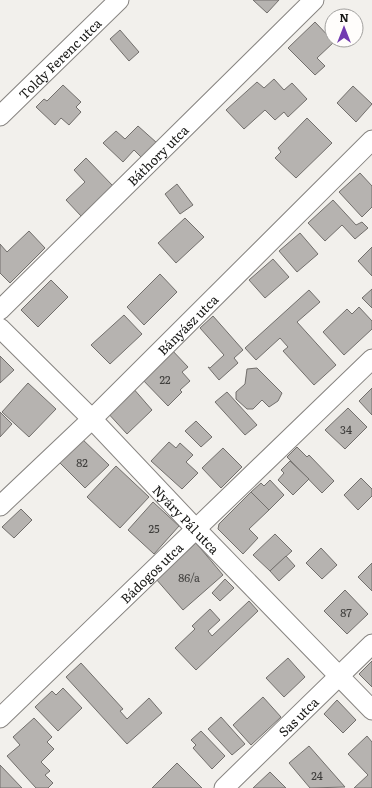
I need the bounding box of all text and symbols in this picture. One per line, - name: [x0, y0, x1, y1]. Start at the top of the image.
- north arrow: [324, 8, 364, 48]
- text: N: [339, 9, 349, 25]
- street label: Toldy Ferenc utca: [14, 13, 105, 103]
- street label: Báthory utca: [122, 120, 192, 189]
- street label: Bányász utca: [153, 290, 222, 359]
- house number: 22: [159, 371, 171, 387]
- house number: 34: [340, 421, 352, 437]
- house number: 82: [76, 454, 88, 470]
- street label: Nyáry Pál utca: [149, 480, 224, 558]
- house number: 25: [148, 520, 160, 536]
- street label: Bádogos utca: [116, 537, 187, 607]
- house number: 86/a: [178, 569, 200, 585]
- house number: 87: [340, 604, 352, 620]
- street label: Sas utca: [273, 692, 322, 740]
- house number: 24: [311, 767, 323, 783]

